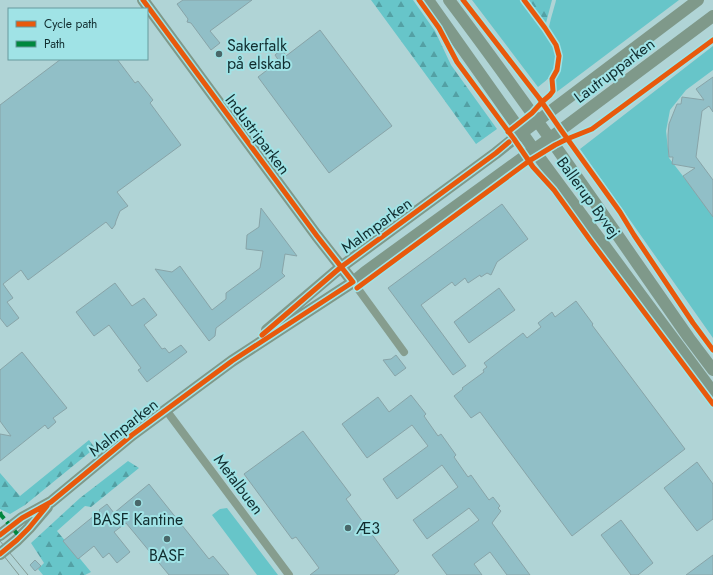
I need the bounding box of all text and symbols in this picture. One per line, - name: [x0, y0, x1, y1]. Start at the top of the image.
- legend: [8, 8, 148, 60]
- text: Cycle path: [44, 15, 97, 33]
- street label: Lautrupparken: [569, 32, 660, 108]
- place label: Sakerfalk på elskab: [227, 34, 291, 75]
- text: Path: [44, 35, 65, 53]
- marker: Sakerfalk på elskab: [214, 49, 224, 59]
- street label: Industriparken: [220, 89, 296, 179]
- street label: Ballerup Byvej: [551, 152, 626, 243]
- street label: Malmparken: [336, 192, 416, 259]
- street label: Malmparken: [84, 393, 163, 462]
- street label: Metalbuen: [208, 449, 269, 519]
- marker: BASF Kantine: [133, 498, 143, 508]
- place label: BASF Kantine: [93, 508, 183, 531]
- place label: Æ3: [356, 517, 380, 540]
- marker: Æ3: [343, 523, 353, 533]
- marker: BASF: [162, 534, 172, 544]
- place label: BASF: [149, 544, 185, 567]

